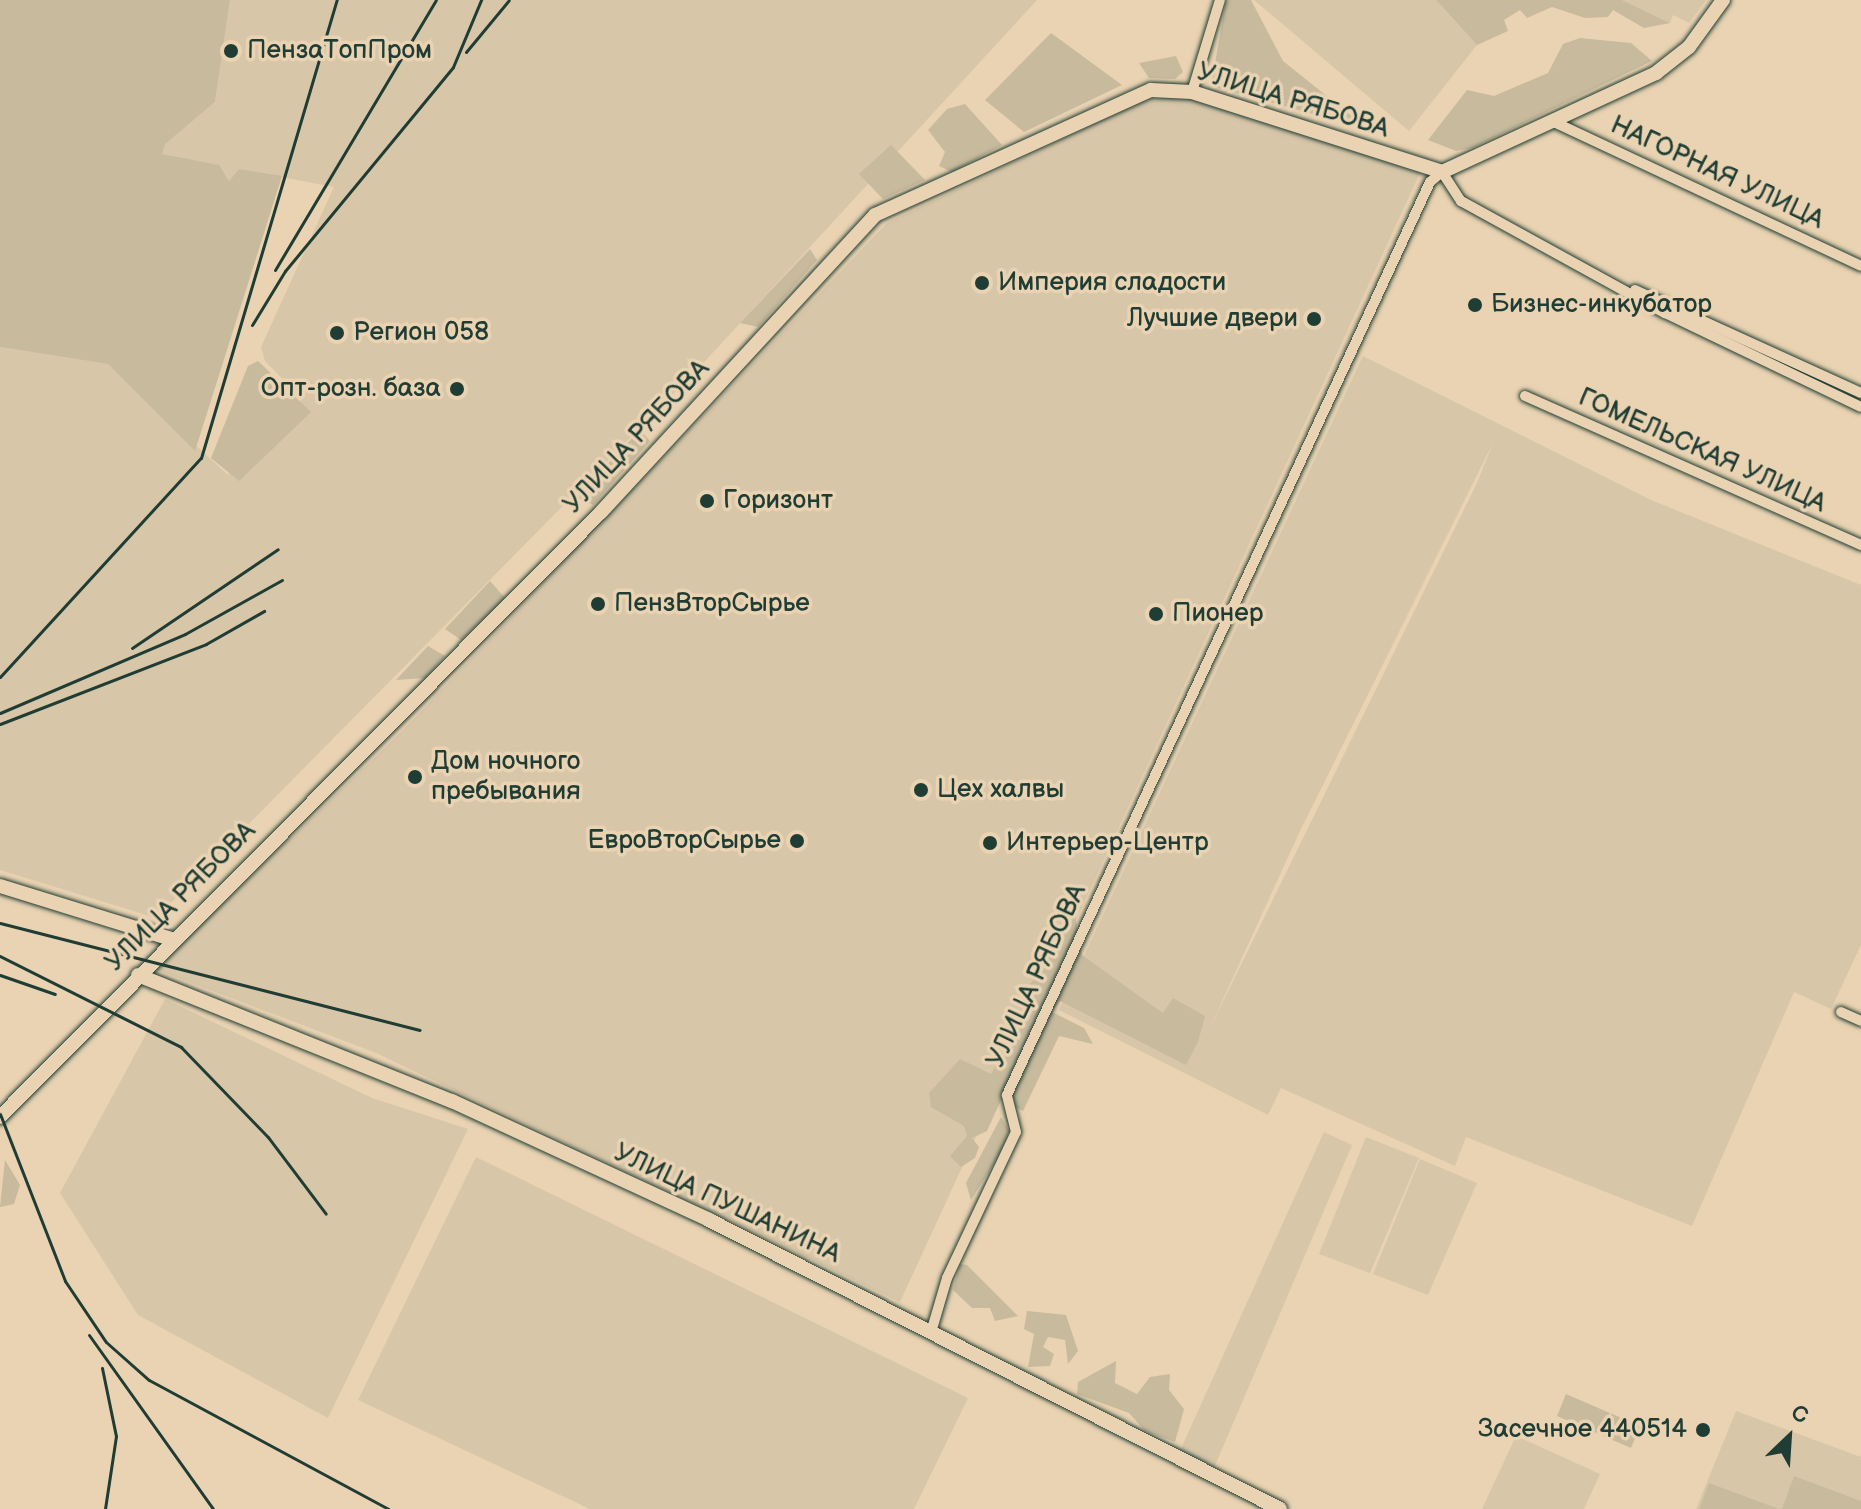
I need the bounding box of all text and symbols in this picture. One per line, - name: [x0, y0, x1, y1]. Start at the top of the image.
- place label: ПензаТопПром: [247, 35, 432, 67]
- marker: ПензаТопПром: [222, 42, 240, 60]
- street label: УЛИЦА РЯБОВА: [1193, 57, 1393, 145]
- street label: НАГОРНАЯ УЛИЦА: [1605, 110, 1829, 236]
- place label: Империя сладости: [998, 267, 1226, 299]
- marker: Империя сладости: [973, 274, 991, 292]
- place label: Бизнес-инкубатор: [1491, 289, 1712, 321]
- marker: Бизнес-инкубатор: [1466, 296, 1484, 314]
- place label: Лучшие двери: [1127, 303, 1298, 335]
- marker: Лучшие двери: [1305, 310, 1323, 328]
- place label: Регион 058: [353, 317, 489, 349]
- marker: Регион 058: [328, 324, 346, 342]
- street label: УЛИЦА РЯБОВА: [558, 354, 716, 520]
- place label: Опт-розн. база: [261, 373, 441, 405]
- marker: Опт-розн. база: [448, 380, 466, 398]
- street label: ГОМЕЛЬСКАЯ УЛИЦА: [1573, 382, 1831, 520]
- place label: Горизонт: [723, 485, 833, 517]
- marker: Горизонт: [698, 492, 716, 510]
- place label: ПензВторСырье: [614, 588, 810, 620]
- marker: ПензВторСырье: [589, 595, 607, 613]
- place label: Пионер: [1172, 598, 1263, 630]
- marker: Пионер: [1147, 605, 1165, 623]
- place label: Дом ночного пребывания: [431, 746, 581, 808]
- marker: Дом ночного пребывания: [406, 768, 424, 786]
- place label: Цех халвы: [937, 774, 1064, 806]
- marker: Цех халвы: [912, 781, 930, 799]
- street label: УЛИЦА РЯБОВА: [100, 816, 262, 978]
- place label: ЕвроВторСырье: [588, 825, 781, 857]
- place label: Интерьер-Центр: [1006, 827, 1209, 859]
- marker: ЕвроВторСырье: [788, 832, 806, 850]
- marker: Интерьер-Центр: [981, 834, 999, 852]
- street label: УЛИЦА РЯБОВА: [981, 879, 1093, 1073]
- street label: УЛИЦА ПУШАНИНА: [609, 1138, 845, 1270]
- north arrow: [1749, 1397, 1829, 1477]
- text: С: [1787, 1399, 1812, 1430]
- place label: Засечное 440514: [1478, 1414, 1687, 1446]
- marker: Засечное 440514: [1694, 1421, 1712, 1439]

